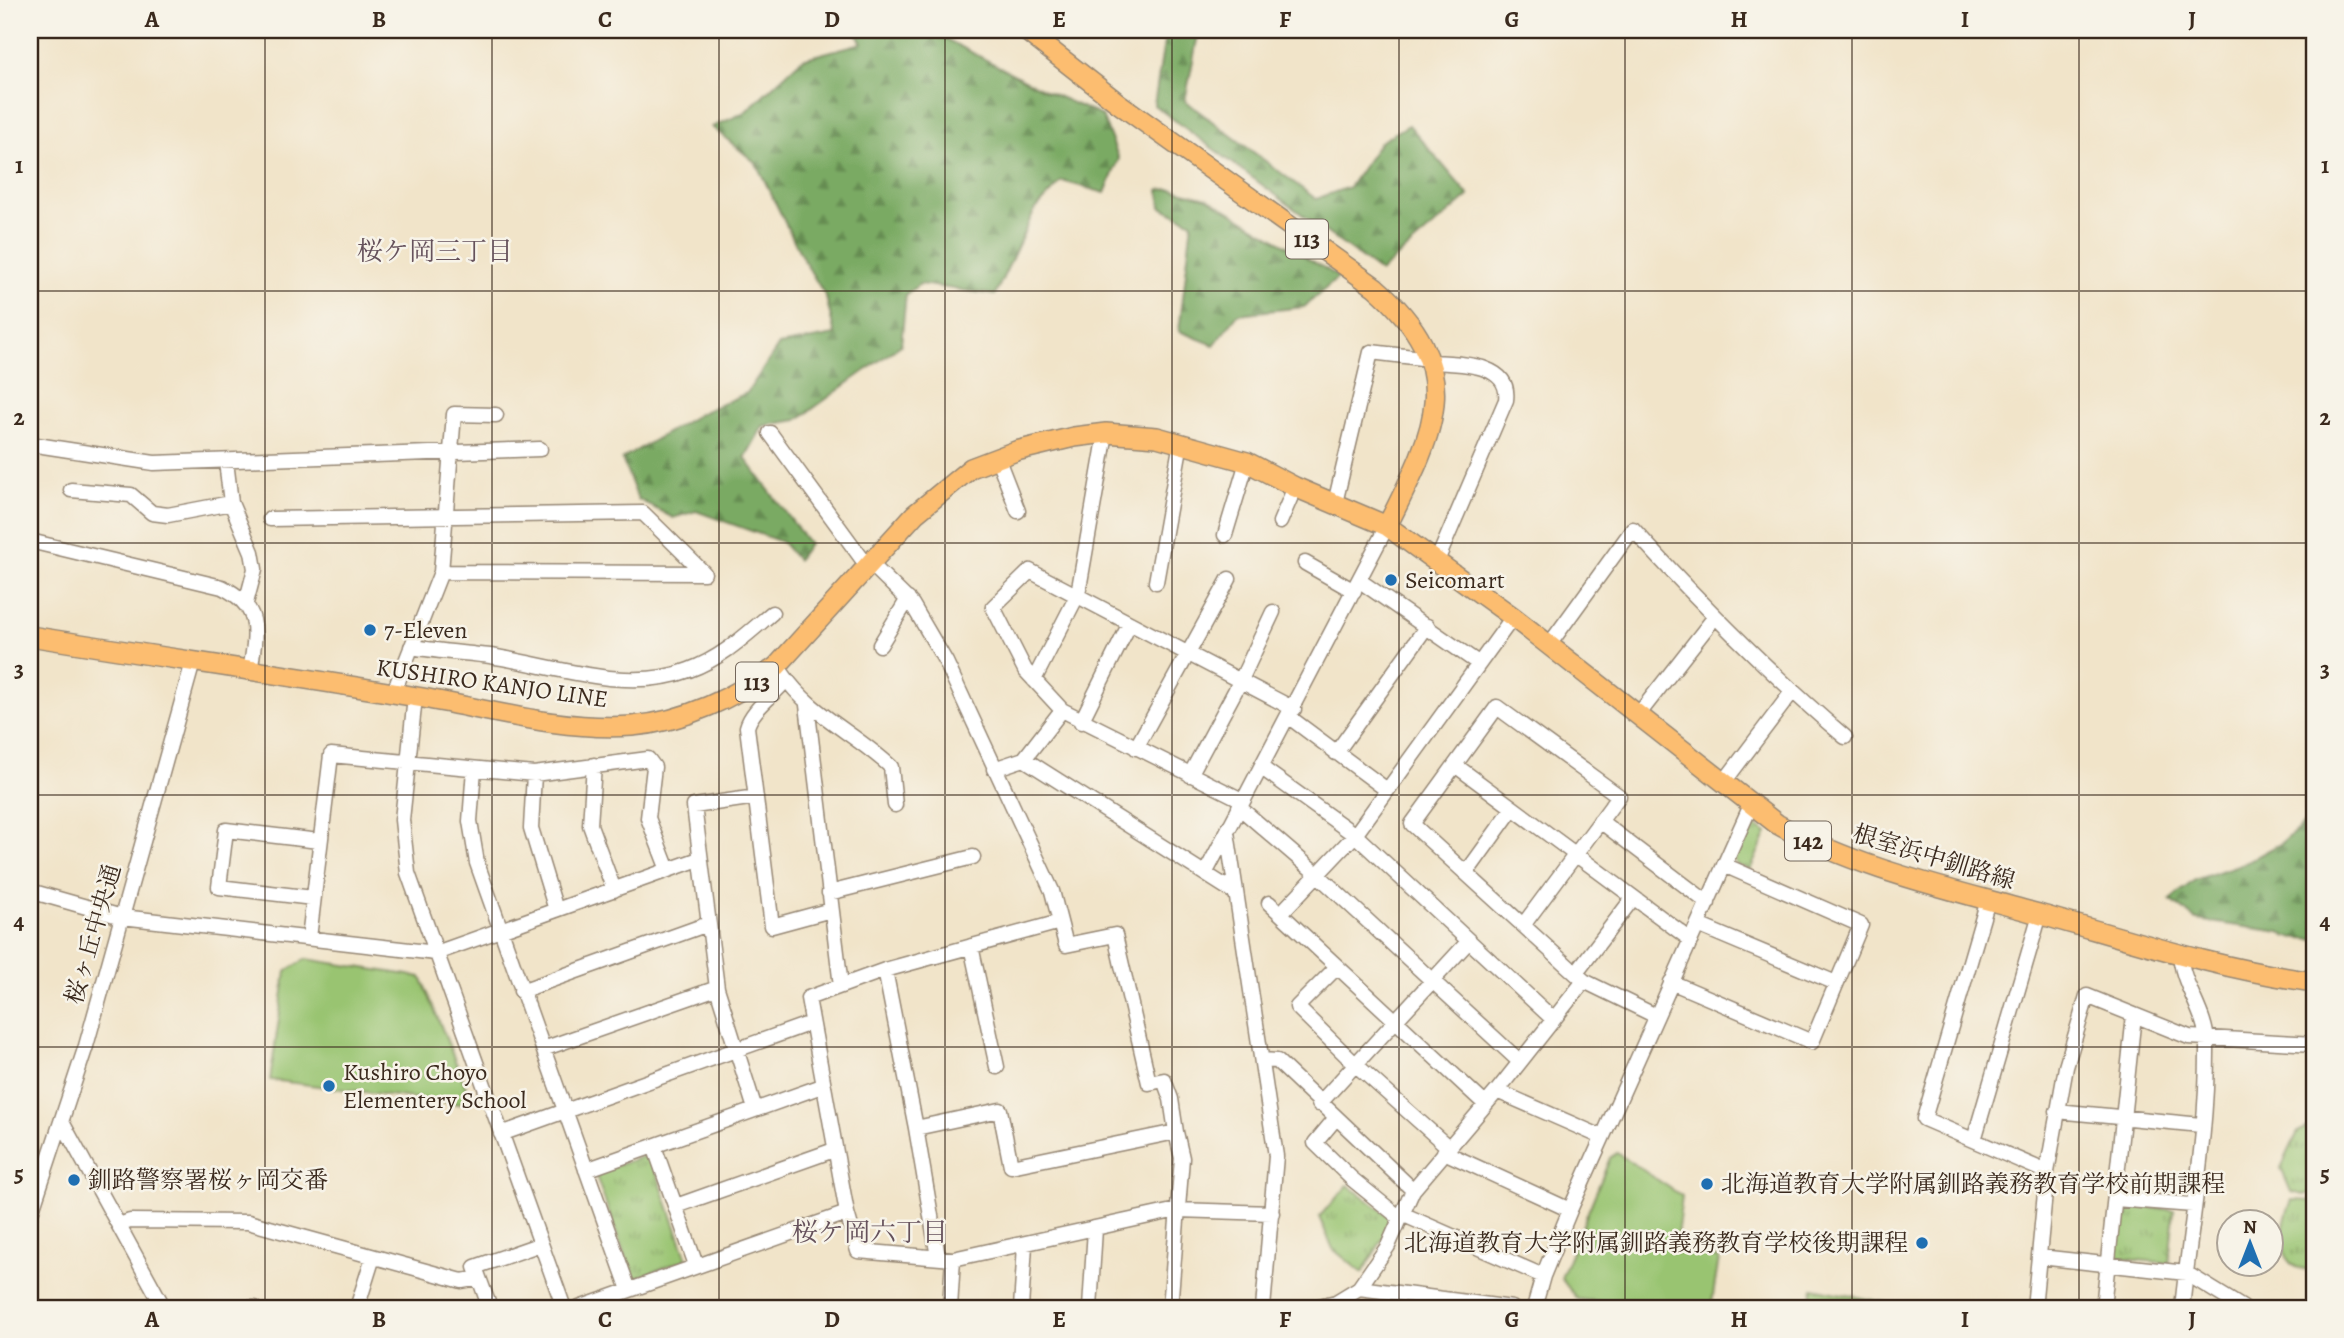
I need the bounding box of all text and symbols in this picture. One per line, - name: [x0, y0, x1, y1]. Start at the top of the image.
- text: A: [144, 4, 160, 35]
- text: B: [372, 4, 386, 35]
- text: C: [598, 4, 612, 35]
- text: D: [824, 4, 840, 35]
- text: E: [1052, 4, 1066, 35]
- text: F: [1279, 4, 1292, 35]
- text: G: [1504, 4, 1520, 35]
- text: H: [1730, 4, 1748, 35]
- text: I: [1961, 4, 1969, 35]
- text: J: [2188, 4, 2196, 35]
- text: 1: [15, 150, 23, 181]
- text: 1: [2321, 150, 2329, 181]
- road number: 113: [1286, 220, 1328, 258]
- district label: 桜ケ岡三丁目: [357, 234, 513, 269]
- text: 2: [13, 402, 25, 433]
- text: 2: [2319, 402, 2331, 433]
- place label: Seicomart: [1405, 564, 1505, 596]
- marker: Seicomart: [1383, 572, 1399, 588]
- place label: 7-Eleven: [384, 614, 467, 646]
- marker: 7-Eleven: [362, 622, 378, 638]
- street label: KUSHIRO KANJO LINE: [374, 651, 610, 715]
- text: 3: [14, 654, 24, 685]
- text: 3: [2320, 654, 2330, 685]
- road number: 113: [736, 662, 778, 702]
- street label: 根室浜中釧路線: [1849, 817, 2019, 897]
- road number: 142: [1785, 821, 1831, 860]
- street label: 桜ヶ丘中央通: [58, 860, 128, 1008]
- text: 4: [14, 906, 25, 937]
- text: 4: [2320, 906, 2331, 937]
- place label: Kushiro Choyo Elementery School: [343, 1056, 526, 1116]
- marker: Kushiro Choyo Elementery School: [321, 1078, 337, 1094]
- text: 5: [14, 1158, 24, 1189]
- text: 5: [2320, 1158, 2330, 1189]
- place label: 釧路警察署桜ヶ岡交番: [88, 1164, 328, 1196]
- place label: 北海道教育大学附属釧路義務教育学校前期課程: [1721, 1168, 2225, 1200]
- marker: 釧路警察署桜ヶ岡交番: [66, 1172, 82, 1188]
- marker: 北海道教育大学附属釧路義務教育学校前期課程: [1699, 1176, 1715, 1192]
- north arrow: [2214, 1208, 2284, 1278]
- text: N: [2243, 1214, 2257, 1240]
- district label: 桜ケ岡六丁目: [792, 1215, 948, 1250]
- place label: 北海道教育大学附属釧路義務教育学校後期課程: [1404, 1227, 1908, 1259]
- marker: 北海道教育大学附属釧路義務教育学校後期課程: [1914, 1235, 1930, 1251]
- text: A: [144, 1304, 160, 1335]
- text: B: [372, 1304, 386, 1335]
- text: C: [598, 1304, 612, 1335]
- text: D: [824, 1304, 840, 1335]
- text: E: [1052, 1304, 1066, 1335]
- text: F: [1279, 1304, 1292, 1335]
- text: G: [1504, 1304, 1520, 1335]
- text: H: [1730, 1304, 1748, 1335]
- text: I: [1961, 1304, 1969, 1335]
- text: J: [2188, 1304, 2196, 1335]

